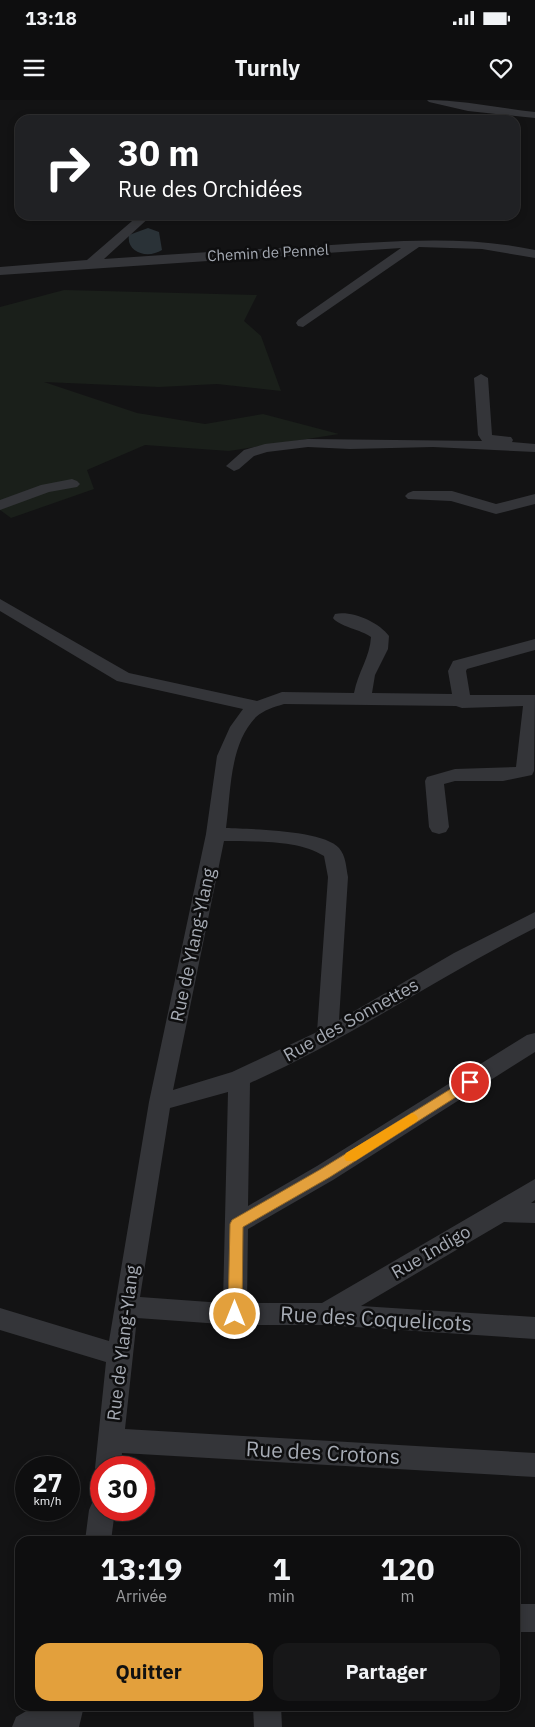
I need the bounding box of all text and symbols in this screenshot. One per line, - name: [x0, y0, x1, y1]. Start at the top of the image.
- text: 13:18: [25, 6, 77, 30]
- text: Turnly: [235, 53, 300, 82]
- icon: menu: [20, 54, 48, 82]
- icon: heart: [487, 54, 515, 82]
- text: 30 m: [118, 130, 200, 176]
- icon: right: [35, 135, 100, 200]
- text: Rue des Orchidées: [118, 174, 303, 203]
- street label: Chemin de Pennel: [207, 240, 329, 265]
- street label: Rue de Ylang-Ylang: [165, 865, 220, 1024]
- street label: Rue des Sonnettes: [279, 973, 422, 1066]
- pin: [449, 1061, 491, 1103]
- icon: arrive: [456, 1068, 484, 1096]
- street label: Rue Indigo: [387, 1220, 474, 1283]
- street label: Rue de Ylang-Ylang: [102, 1263, 144, 1422]
- position arrow: [208, 1287, 260, 1339]
- street label: Rue des Coquelicots: [279, 1299, 473, 1337]
- street label: Rue des Crotons: [245, 1434, 401, 1470]
- speed limit sign: 30: [90, 1456, 155, 1521]
- text: 27: [32, 1466, 63, 1499]
- text: km/h: [33, 1493, 62, 1508]
- text: 13:19: [101, 1549, 182, 1588]
- text: 1: [272, 1549, 290, 1588]
- text: 120: [380, 1549, 434, 1588]
- text: Arrivée: [116, 1586, 167, 1606]
- text: min: [268, 1586, 295, 1606]
- text: m: [400, 1586, 414, 1606]
- button: Quitter: [35, 1643, 263, 1701]
- button: Partager: [273, 1643, 500, 1701]

